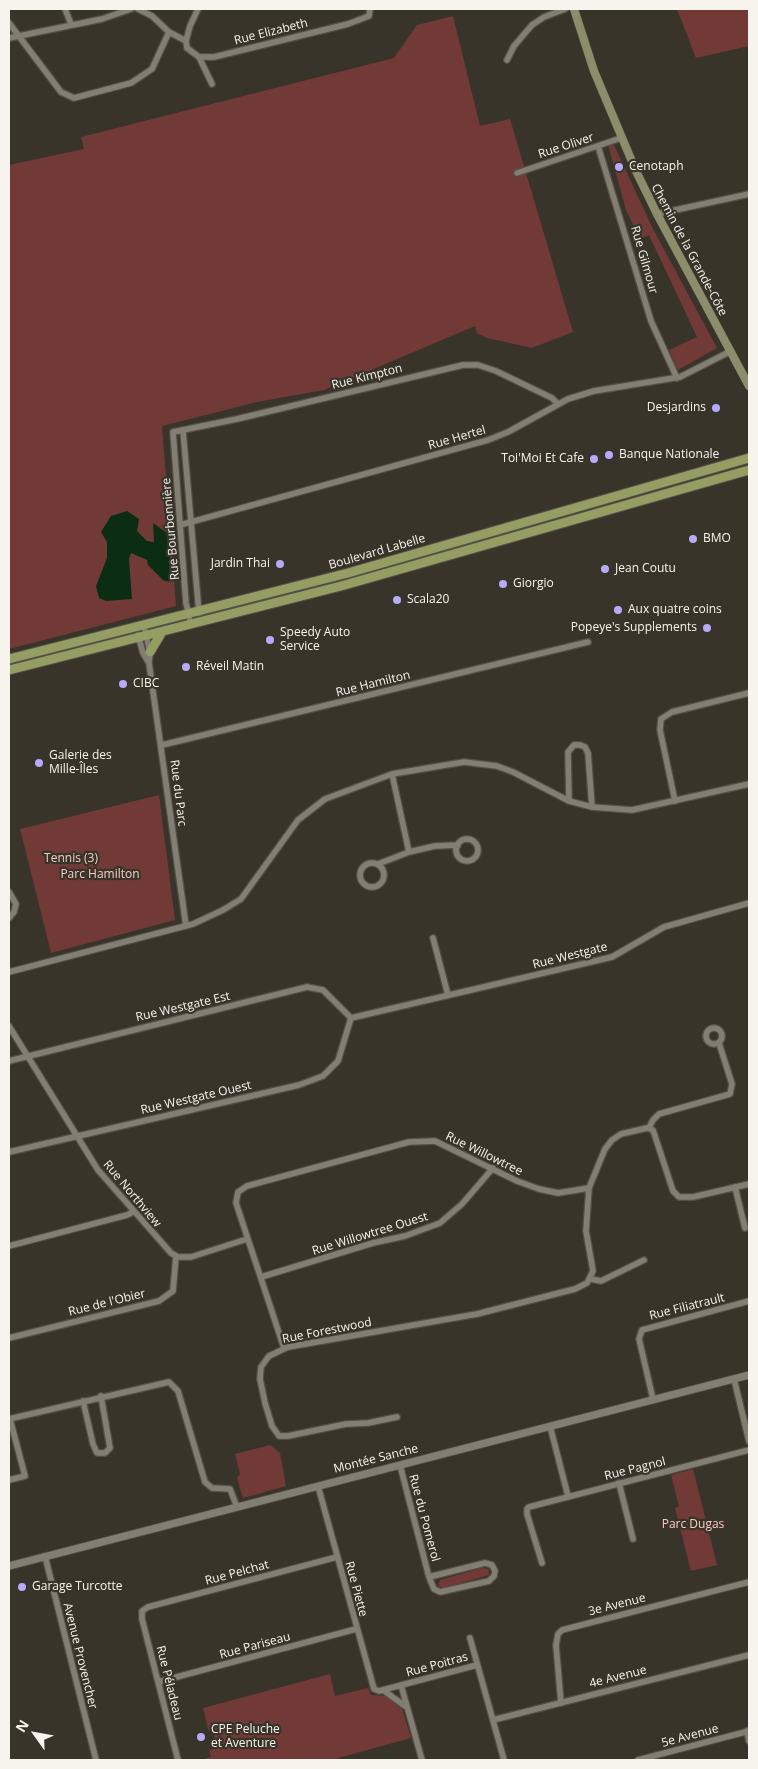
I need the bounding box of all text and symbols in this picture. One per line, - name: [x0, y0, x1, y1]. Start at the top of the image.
- street label: Rue Elizabeth: [233, 16, 309, 48]
- street label: Rue Oliver: [536, 130, 596, 162]
- place label: Cenotaph: [629, 160, 684, 174]
- marker: Cenotaph: [613, 161, 625, 173]
- street label: Chemin de la Grande-Côte: [648, 181, 730, 319]
- street label: Rue Gilmour: [627, 224, 661, 296]
- street label: Rue Kimpton: [330, 361, 404, 393]
- place label: Desjardins: [647, 401, 706, 415]
- marker: Desjardins: [710, 402, 722, 414]
- street label: Rue Hertel: [427, 423, 487, 453]
- place label: Banque Nationale: [619, 448, 719, 462]
- marker: Banque Nationale: [603, 449, 615, 461]
- place label: Toi'Moi Et Cafe: [501, 452, 584, 466]
- marker: Toi'Moi Et Cafe: [588, 453, 600, 465]
- street label: Rue Bourbonnière: [159, 477, 183, 581]
- street label: Boulevard Labelle: [327, 531, 427, 573]
- place label: BMO: [703, 532, 731, 546]
- marker: BMO: [687, 533, 699, 545]
- place label: Jardin Thai: [211, 557, 270, 571]
- marker: Jardin Thai: [274, 558, 286, 570]
- place label: Jean Coutu: [615, 562, 676, 576]
- marker: Jean Coutu: [599, 563, 611, 575]
- place label: Giorgio: [513, 577, 554, 591]
- marker: Giorgio: [497, 578, 509, 590]
- place label: Scala20: [407, 593, 449, 607]
- marker: Scala20: [391, 594, 403, 606]
- place label: Aux quatre coins: [628, 603, 722, 617]
- marker: Aux quatre coins: [612, 604, 624, 616]
- place label: Popeye's Supplements: [571, 621, 697, 635]
- marker: Popeye's Supplements: [701, 622, 713, 634]
- place label: Speedy Auto Service: [280, 626, 350, 654]
- marker: Speedy Auto Service: [264, 634, 276, 646]
- place label: Réveil Matin: [196, 660, 264, 674]
- marker: Réveil Matin: [180, 661, 192, 673]
- street label: Rue Hamilton: [334, 668, 412, 700]
- place label: CIBC: [133, 677, 159, 691]
- marker: CIBC: [117, 678, 129, 690]
- place label: Galerie des Mille-Îles: [49, 749, 112, 777]
- marker: Galerie des Mille-Îles: [33, 757, 45, 769]
- street label: Rue du Parc: [167, 759, 189, 827]
- park label: Tennis (3): [44, 852, 98, 866]
- park label: Parc Hamilton: [60, 868, 140, 882]
- street label: Rue Westgate: [531, 940, 609, 972]
- street label: Rue Westgate Est: [134, 989, 232, 1025]
- street label: Rue Westgate Ouest: [139, 1078, 253, 1118]
- street label: Rue Willowtree: [443, 1129, 525, 1179]
- street label: Rue Northview: [100, 1158, 164, 1230]
- street label: Rue Willowtree Ouest: [310, 1209, 430, 1259]
- street label: Rue de l'Obier: [67, 1286, 147, 1320]
- street label: Rue Filiatrault: [648, 1291, 726, 1323]
- street label: Rue Forestwood: [281, 1315, 373, 1347]
- street label: Montée Sanche: [332, 1442, 420, 1476]
- street label: Rue Pagnol: [603, 1454, 667, 1484]
- street label: Rue du Pomerol: [405, 1473, 443, 1563]
- park label: Parc Dugas: [662, 1518, 724, 1532]
- street label: Rue Pelchat: [203, 1558, 271, 1588]
- street label: Rue Piette: [342, 1560, 370, 1618]
- place label: Garage Turcotte: [32, 1580, 122, 1594]
- marker: Garage Turcotte: [16, 1581, 28, 1593]
- street label: 3e Avenue: [587, 1591, 647, 1619]
- street label: Avenue Provencher: [60, 1601, 100, 1711]
- street label: Rue Pariseau: [218, 1630, 292, 1662]
- street label: Rue Péladeau: [153, 1644, 185, 1722]
- street label: Rue Poitras: [404, 1650, 470, 1680]
- street label: 4e Avenue: [588, 1663, 648, 1691]
- north arrow: [10, 1709, 60, 1759]
- text: N: [11, 1716, 33, 1736]
- street label: 5e Avenue: [660, 1721, 720, 1751]
- place label: CPE Peluche et Aventure: [211, 1723, 280, 1751]
- marker: CPE Peluche et Aventure: [195, 1731, 207, 1743]

